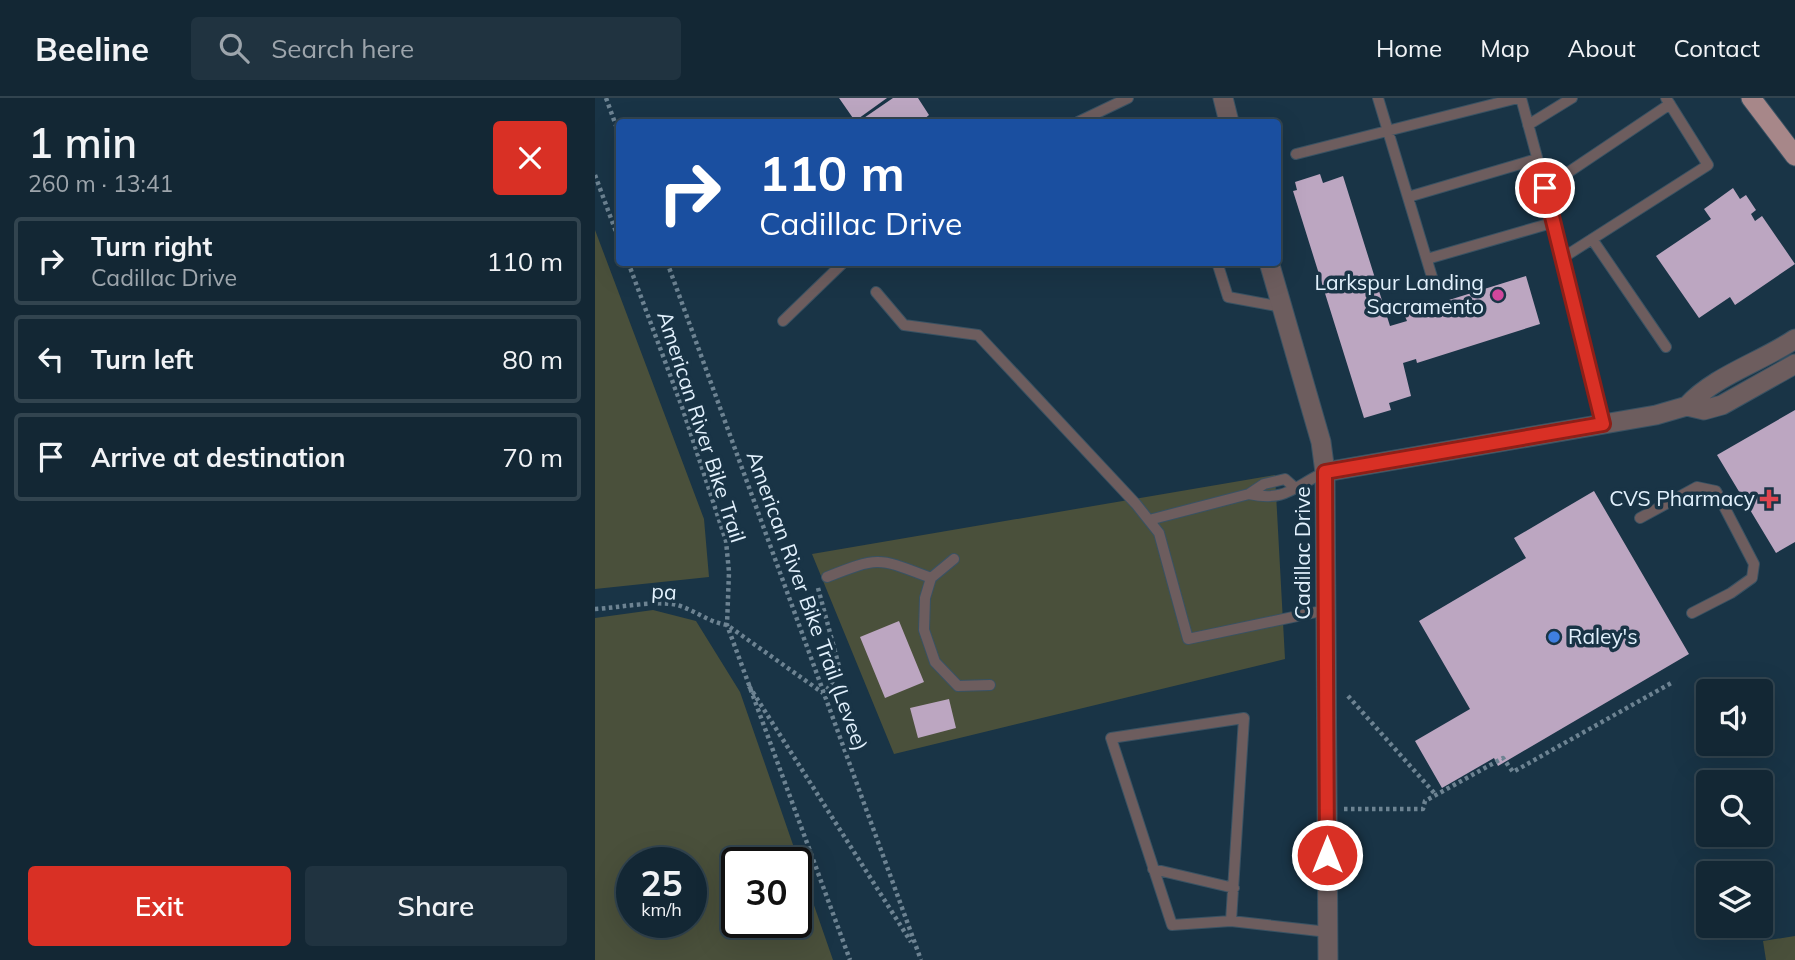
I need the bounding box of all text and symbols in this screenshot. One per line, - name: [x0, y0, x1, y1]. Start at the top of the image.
- search box: [191, 17, 681, 80]
- text: Beeline: [35, 28, 149, 69]
- icon: search: [215, 29, 253, 67]
- text: Search here: [271, 32, 414, 65]
- text: Home: [1376, 33, 1442, 63]
- text: Map: [1480, 33, 1530, 63]
- text: About: [1568, 33, 1636, 63]
- text: Contact: [1674, 33, 1760, 63]
- text: 1 min: [28, 116, 137, 169]
- button: close: [493, 121, 567, 195]
- text: 110 m: [759, 142, 905, 203]
- icon: right: [644, 147, 735, 238]
- pin: [1515, 158, 1575, 218]
- text: 260 m · 13:41: [28, 169, 173, 198]
- icon: arrive: [1526, 169, 1564, 207]
- text: Cadillac Drive: [759, 203, 962, 243]
- text: Turn right: [91, 230, 212, 263]
- icon: right: [32, 242, 70, 280]
- text: 110 m: [487, 245, 563, 278]
- text: Cadillac Drive: [91, 263, 237, 292]
- place label: Larkspur Landing Sacramento: [1315, 269, 1484, 319]
- marker: Larkspur Landing Sacramento: [1490, 287, 1506, 303]
- street label: American River Bike Trail: [652, 308, 752, 546]
- icon: left: [32, 340, 70, 378]
- text: Turn left: [91, 343, 193, 376]
- text: 80 m: [502, 343, 563, 376]
- icon: arrive: [32, 438, 70, 476]
- text: Arrive at destination: [91, 441, 346, 474]
- text: 70 m: [502, 441, 563, 474]
- street label: American River Bike Trail (Levee): [742, 447, 874, 754]
- place label: CVS Pharmacy: [1609, 485, 1755, 511]
- street label: Cadillac Drive: [1289, 486, 1315, 620]
- marker: CVS Pharmacy: [1761, 491, 1777, 507]
- street label: pa: [651, 577, 677, 605]
- place label: Raley's: [1568, 623, 1638, 649]
- marker: Raley's: [1546, 629, 1562, 645]
- map controls: [1696, 679, 1773, 938]
- button: sound: [1696, 679, 1773, 756]
- button: search: [1696, 770, 1773, 847]
- position arrow: [1290, 818, 1364, 892]
- speed limit sign: 30: [721, 847, 812, 938]
- text: 25: [640, 861, 683, 905]
- button: layers: [1696, 861, 1773, 938]
- button: Exit: [28, 866, 291, 946]
- button: Share: [305, 866, 567, 946]
- text: km/h: [641, 898, 682, 921]

